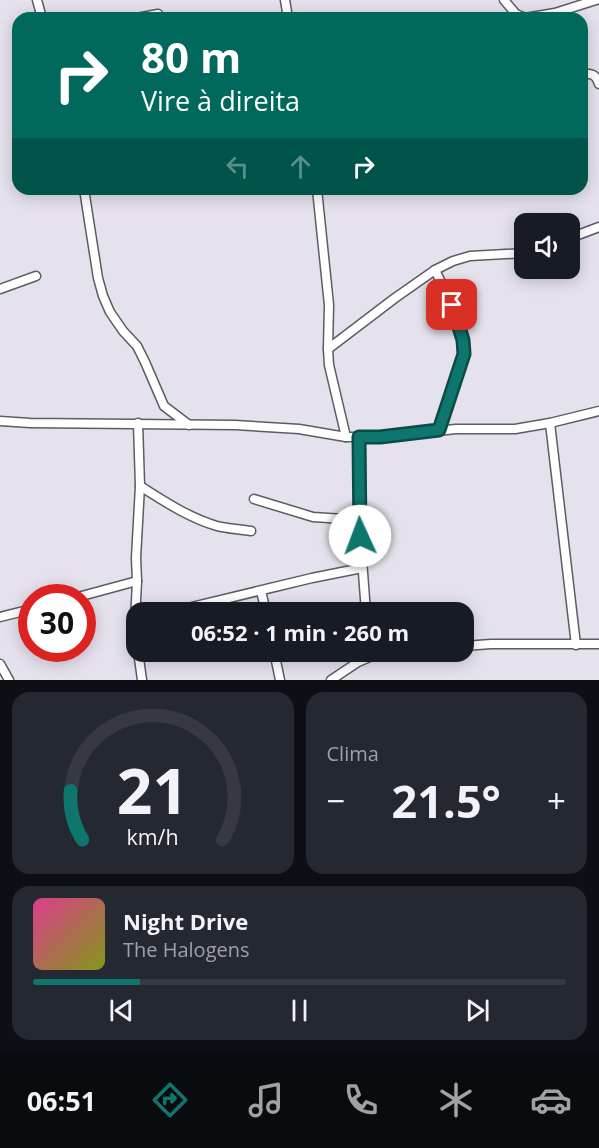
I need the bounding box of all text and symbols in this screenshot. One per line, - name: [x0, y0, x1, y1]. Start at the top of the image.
- text: 80 m: [141, 28, 241, 85]
- icon: right: [42, 36, 120, 114]
- text: Vire à direita: [141, 82, 300, 119]
- icon: left: [221, 150, 254, 183]
- icon: ahead: [284, 150, 317, 183]
- icon: right: [347, 150, 380, 183]
- map controls: [514, 213, 580, 279]
- button: sound: [514, 213, 580, 279]
- pin: [426, 279, 477, 330]
- icon: arrive: [435, 288, 468, 321]
- position arrow: [328, 504, 392, 568]
- speed limit sign: 30: [18, 584, 96, 662]
- text: 06:52 · 1 min · 260 m: [191, 617, 409, 647]
- text: Clima: [327, 740, 379, 767]
- text: 21: [117, 747, 188, 832]
- text: 21.5°: [392, 770, 501, 831]
- text: −: [327, 778, 345, 823]
- text: +: [547, 778, 566, 823]
- text: km/h: [127, 822, 179, 851]
- text: Night Drive: [123, 906, 248, 936]
- text: The Halogens: [123, 936, 250, 963]
- icon: previous: [105, 994, 138, 1027]
- icon: pause: [283, 994, 316, 1027]
- icon: next: [461, 994, 494, 1027]
- icon: directions: [149, 1079, 191, 1121]
- icon: music: [245, 1079, 287, 1121]
- icon: phone: [340, 1079, 382, 1121]
- icon: climate: [435, 1079, 477, 1121]
- icon: car: [530, 1079, 572, 1121]
- text: 06:51: [27, 1082, 96, 1119]

